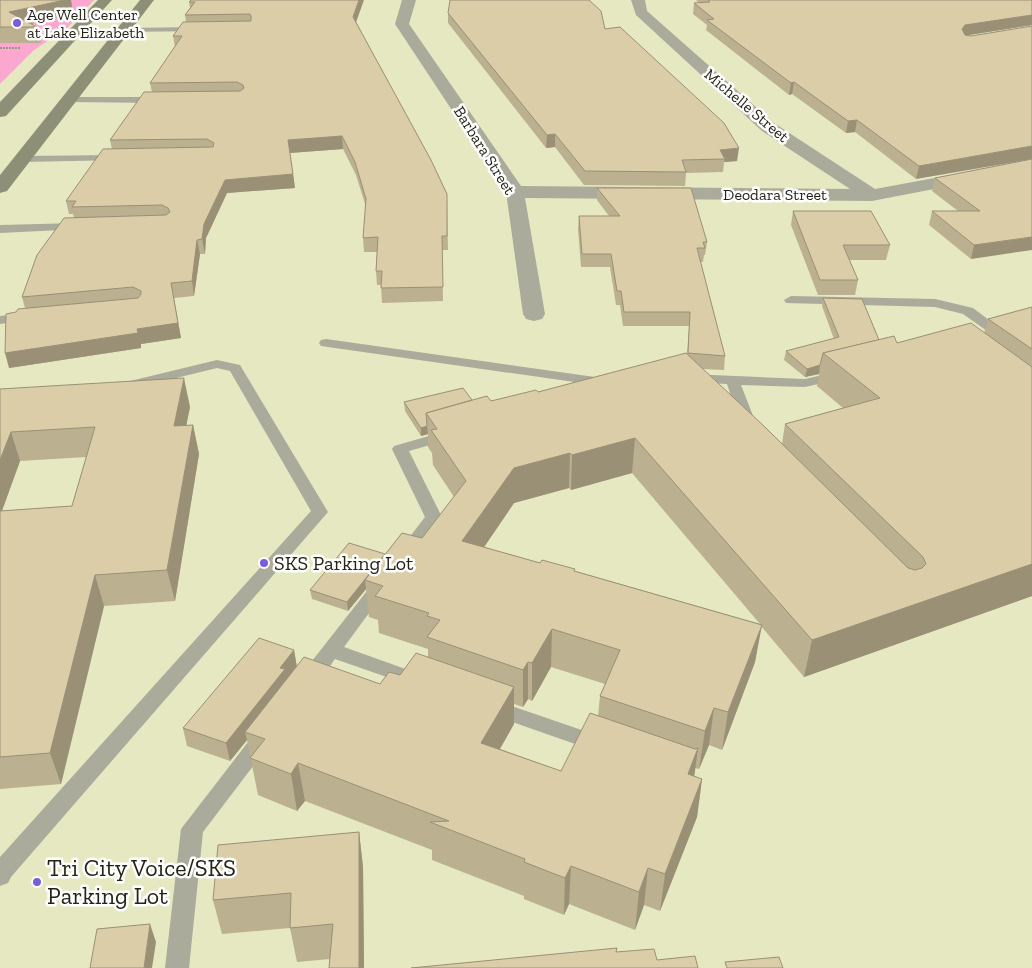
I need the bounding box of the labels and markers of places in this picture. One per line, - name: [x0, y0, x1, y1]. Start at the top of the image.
- place label: Age Well Center at Lake Elizabeth: [27, 5, 144, 42]
- marker: Age Well Center at Lake Elizabeth: [11, 17, 23, 29]
- place label: SKS Parking Lot: [274, 551, 414, 575]
- marker: SKS Parking Lot: [258, 557, 270, 569]
- place label: Tri City Voice/SKS Parking Lot: [47, 853, 236, 910]
- marker: Tri City Voice/SKS Parking Lot: [31, 876, 43, 888]

